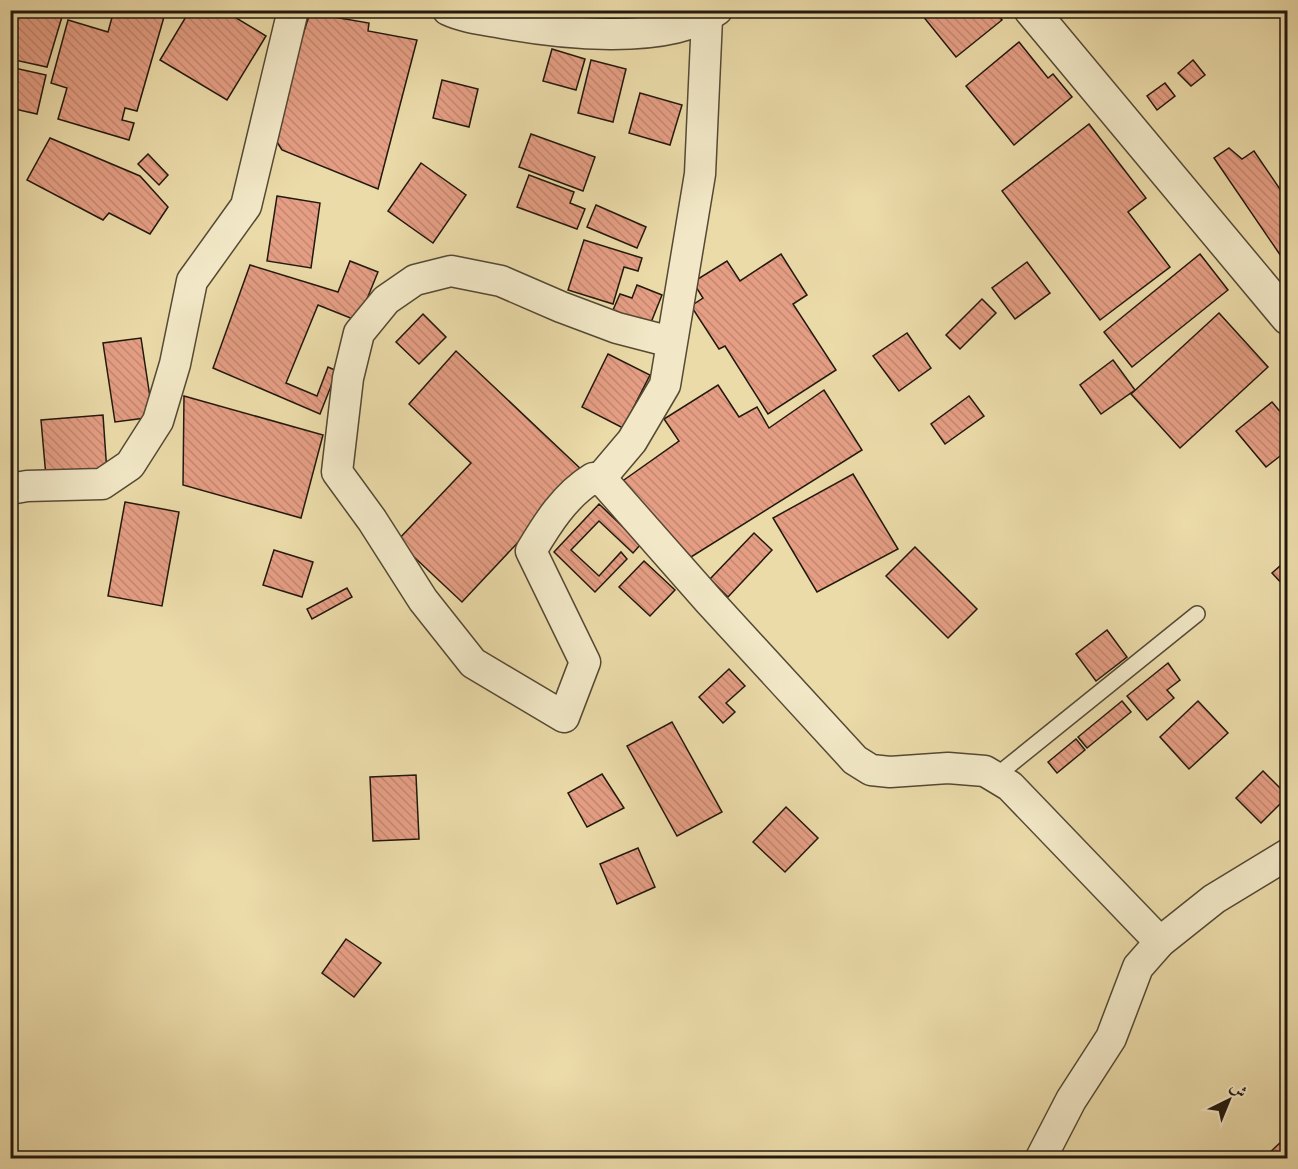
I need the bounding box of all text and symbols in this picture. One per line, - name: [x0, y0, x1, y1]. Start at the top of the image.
- north arrow: [1199, 1070, 1259, 1130]
- text: ش: [1225, 1078, 1250, 1103]

